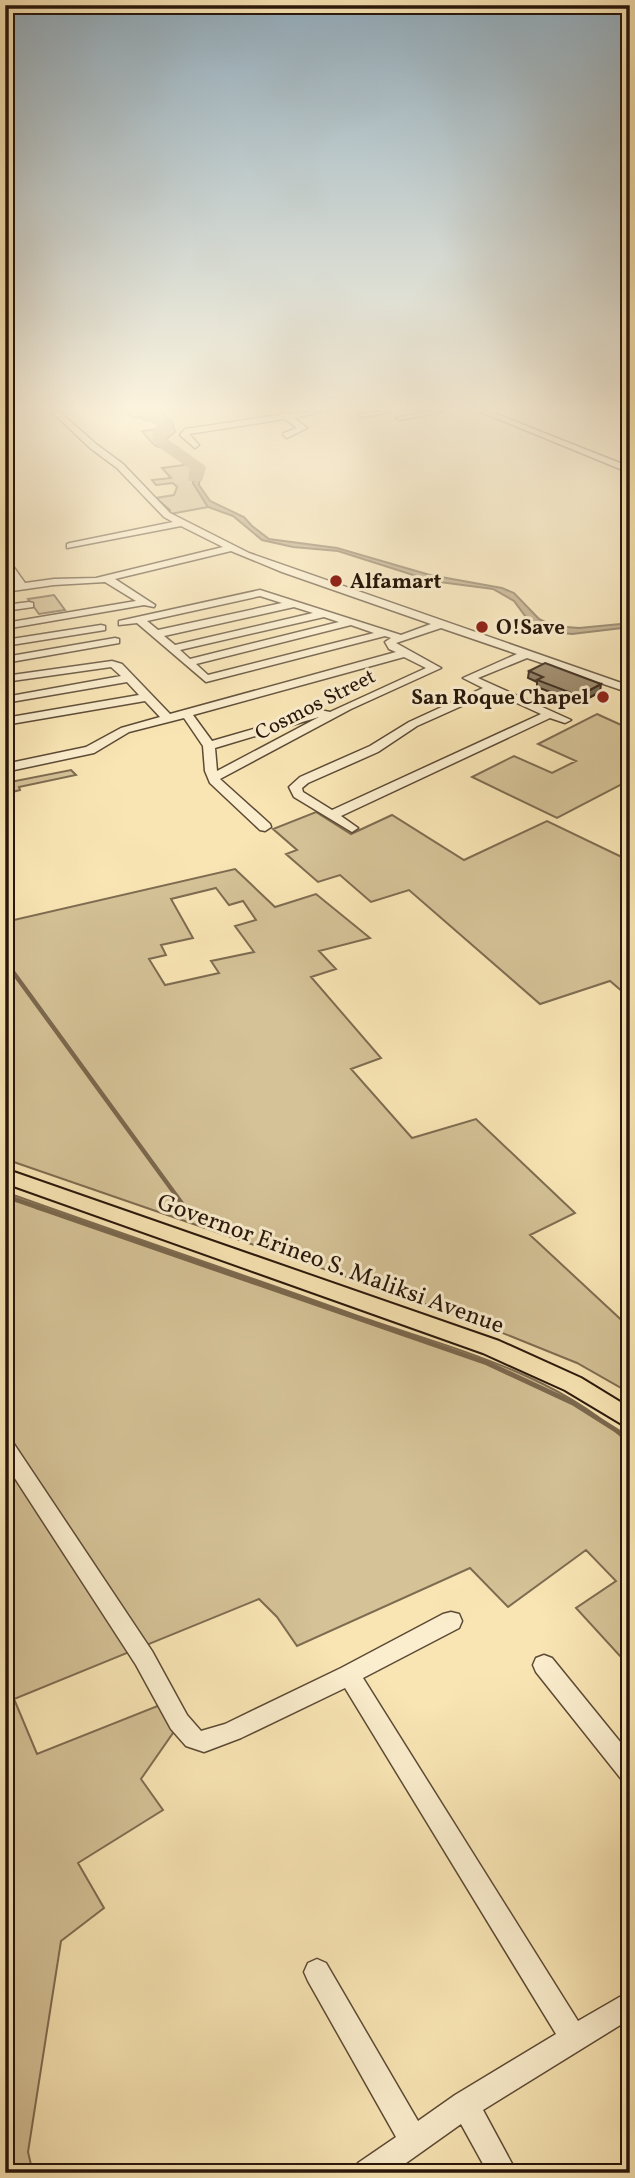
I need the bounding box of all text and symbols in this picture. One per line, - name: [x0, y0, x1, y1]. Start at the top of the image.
- place label: Alfamart: [350, 568, 442, 597]
- marker: Alfamart: [328, 573, 344, 589]
- place label: O!Save: [496, 614, 565, 643]
- marker: O!Save: [474, 619, 490, 635]
- street label: Cosmos Street: [250, 662, 381, 748]
- place label: San Roque Chapel: [411, 684, 589, 713]
- marker: San Roque Chapel: [595, 689, 611, 705]
- street label: Governor Erineo S. Maliksi Avenue: [152, 1186, 509, 1344]

